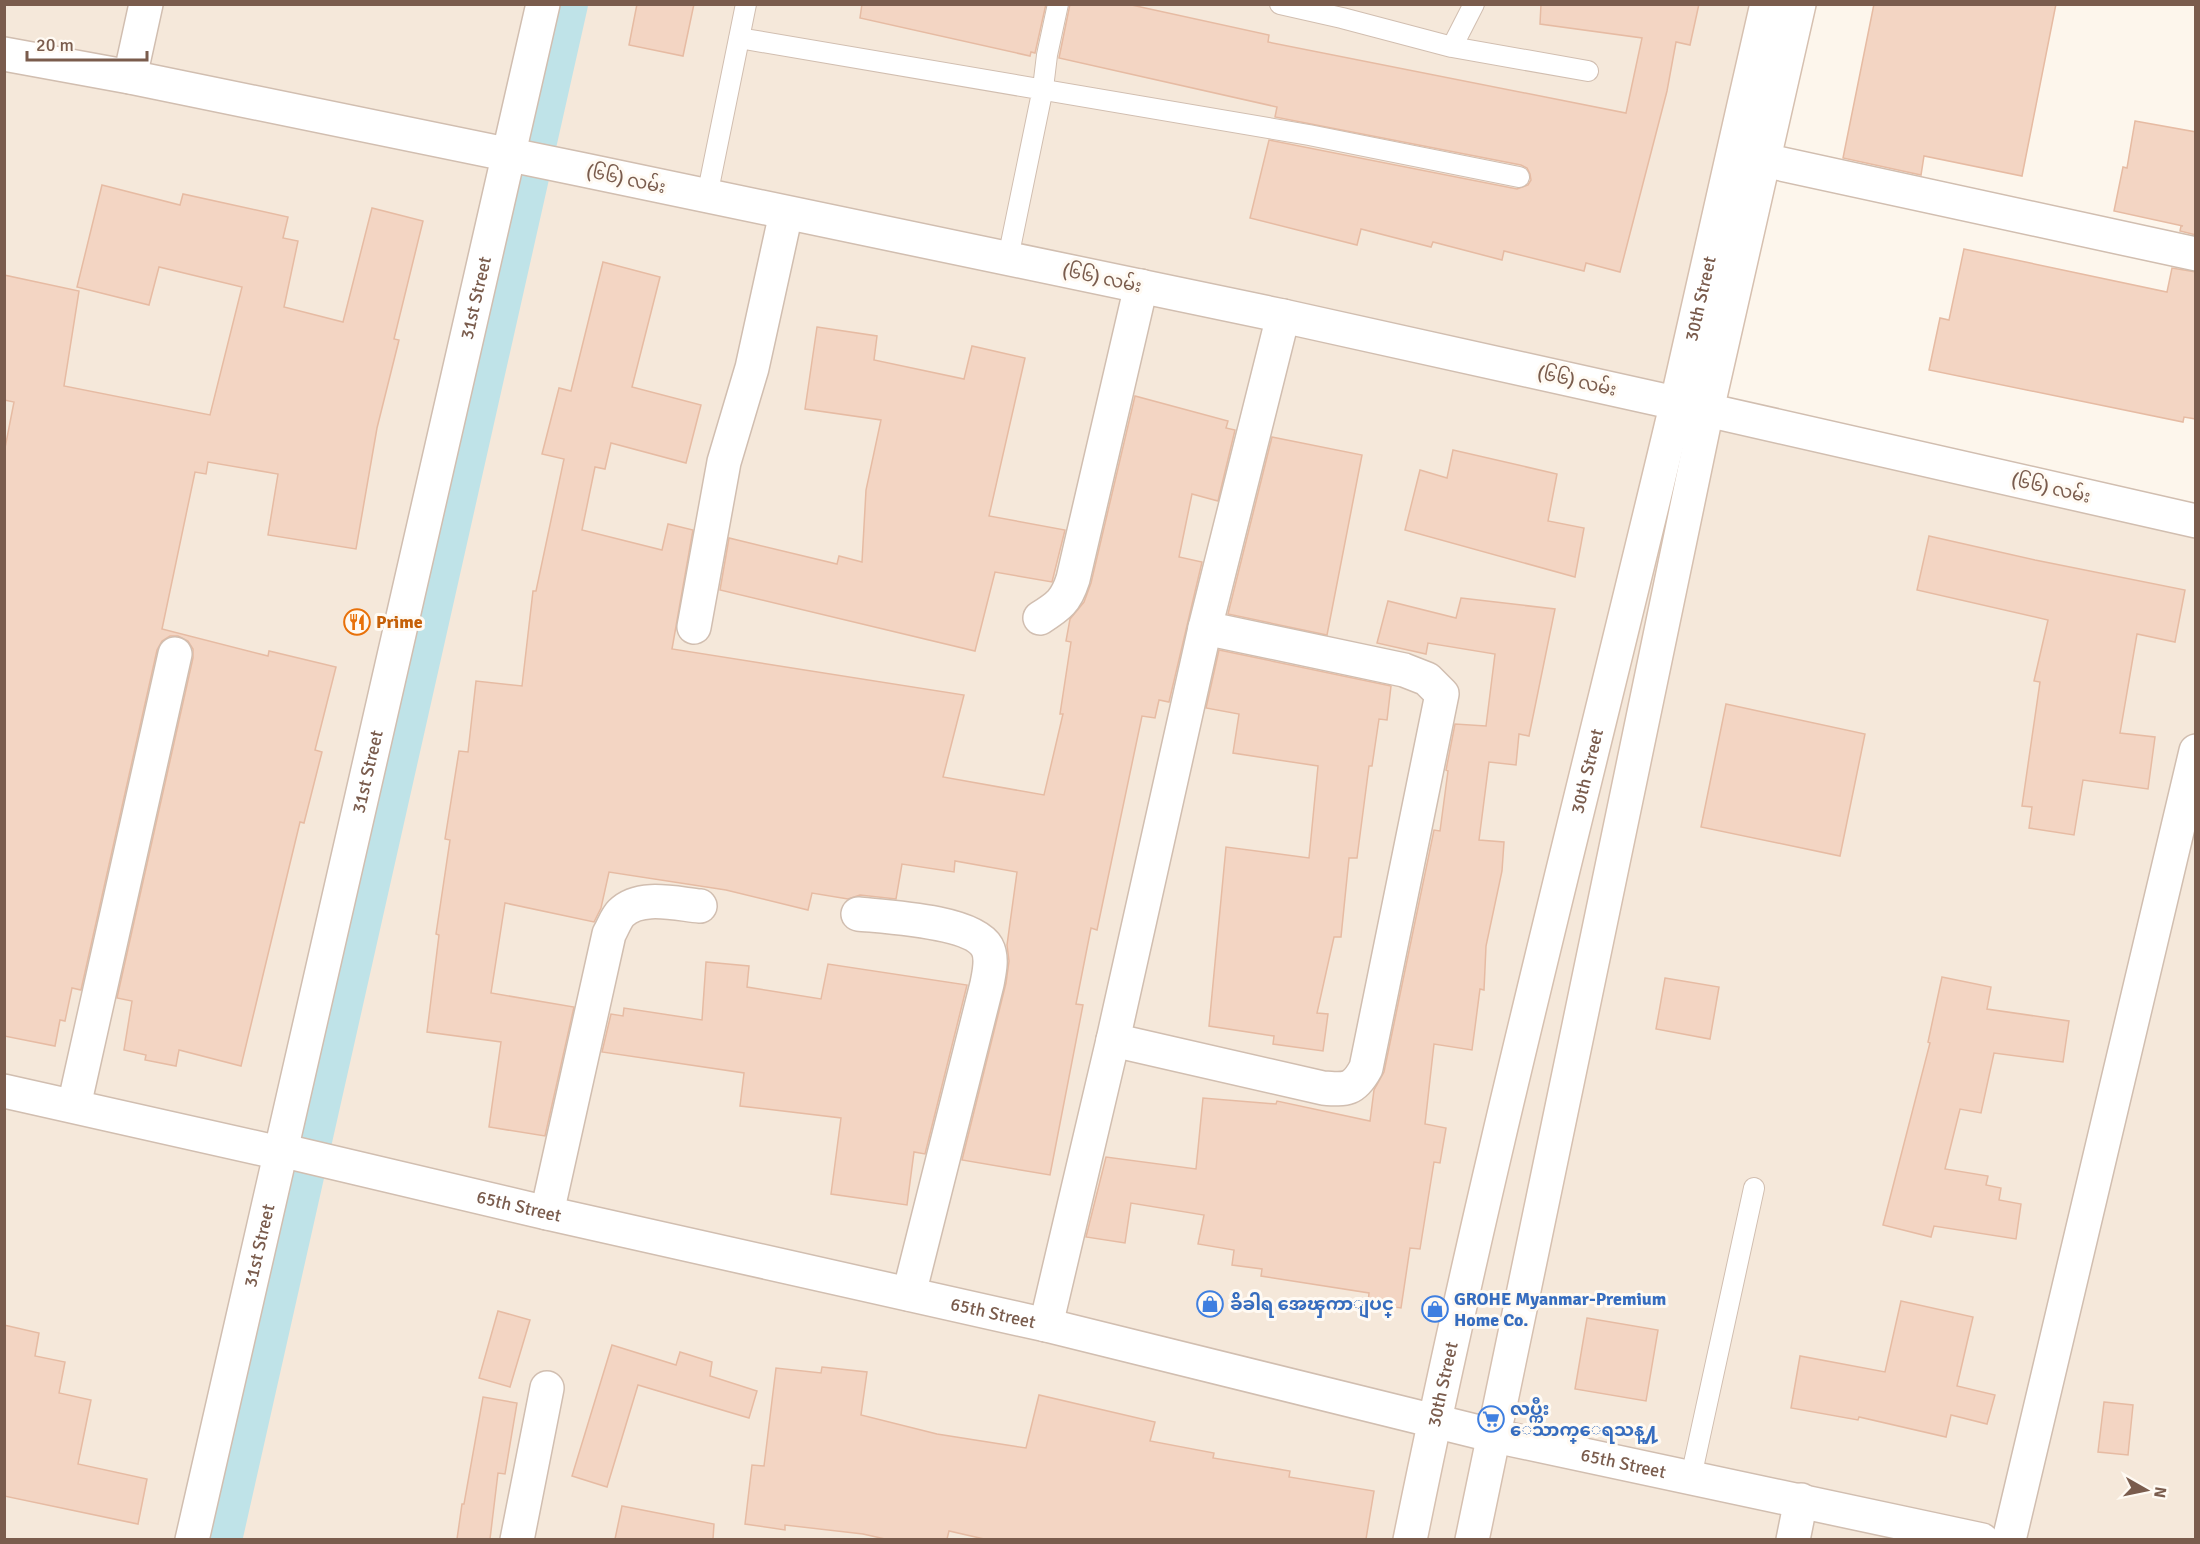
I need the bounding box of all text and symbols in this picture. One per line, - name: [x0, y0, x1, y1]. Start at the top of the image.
- scale bar: [27, 24, 147, 62]
- text: 20 m: [36, 34, 74, 56]
- street label: (၆၆) လမ်း: [584, 158, 668, 198]
- street label: 31st Street: [456, 254, 496, 342]
- street label: 30th Street: [1680, 254, 1721, 343]
- street label: (၆၆) လမ်း: [1060, 257, 1144, 297]
- street label: (၆၆) လမ်း: [1535, 359, 1619, 401]
- street label: (၆၆) လမ်း: [2009, 466, 2093, 508]
- restaurant icon: Prime: [342, 607, 372, 637]
- place label: Prime: [376, 611, 423, 633]
- street label: 30th Street: [1566, 727, 1608, 816]
- street label: 31st Street: [347, 728, 388, 815]
- street label: 65th Street: [474, 1186, 563, 1227]
- street label: 31st Street: [239, 1202, 279, 1289]
- place label: GROHE Myanmar-Premium Home Co.: [1454, 1288, 1666, 1331]
- shop icon: ခ်ိခါရ အေၾကာျပင္: [1195, 1289, 1225, 1319]
- place label: ခ်ိခါရ အေၾကာျပင္: [1230, 1292, 1394, 1319]
- street label: 65th Street: [948, 1293, 1038, 1333]
- shop icon: GROHE Myanmar-Premium Home Co.: [1420, 1294, 1450, 1324]
- street label: 30th Street: [1423, 1340, 1463, 1429]
- place label: လပ္ကီး ေသာက္ေရသန္႔: [1510, 1397, 1658, 1445]
- supermarket icon: လပ္ကီး ေသာက္ေရသန္႔: [1476, 1404, 1506, 1434]
- street label: 65th Street: [1579, 1444, 1668, 1483]
- north arrow: [2116, 1460, 2176, 1520]
- text: N: [2149, 1485, 2171, 1499]

